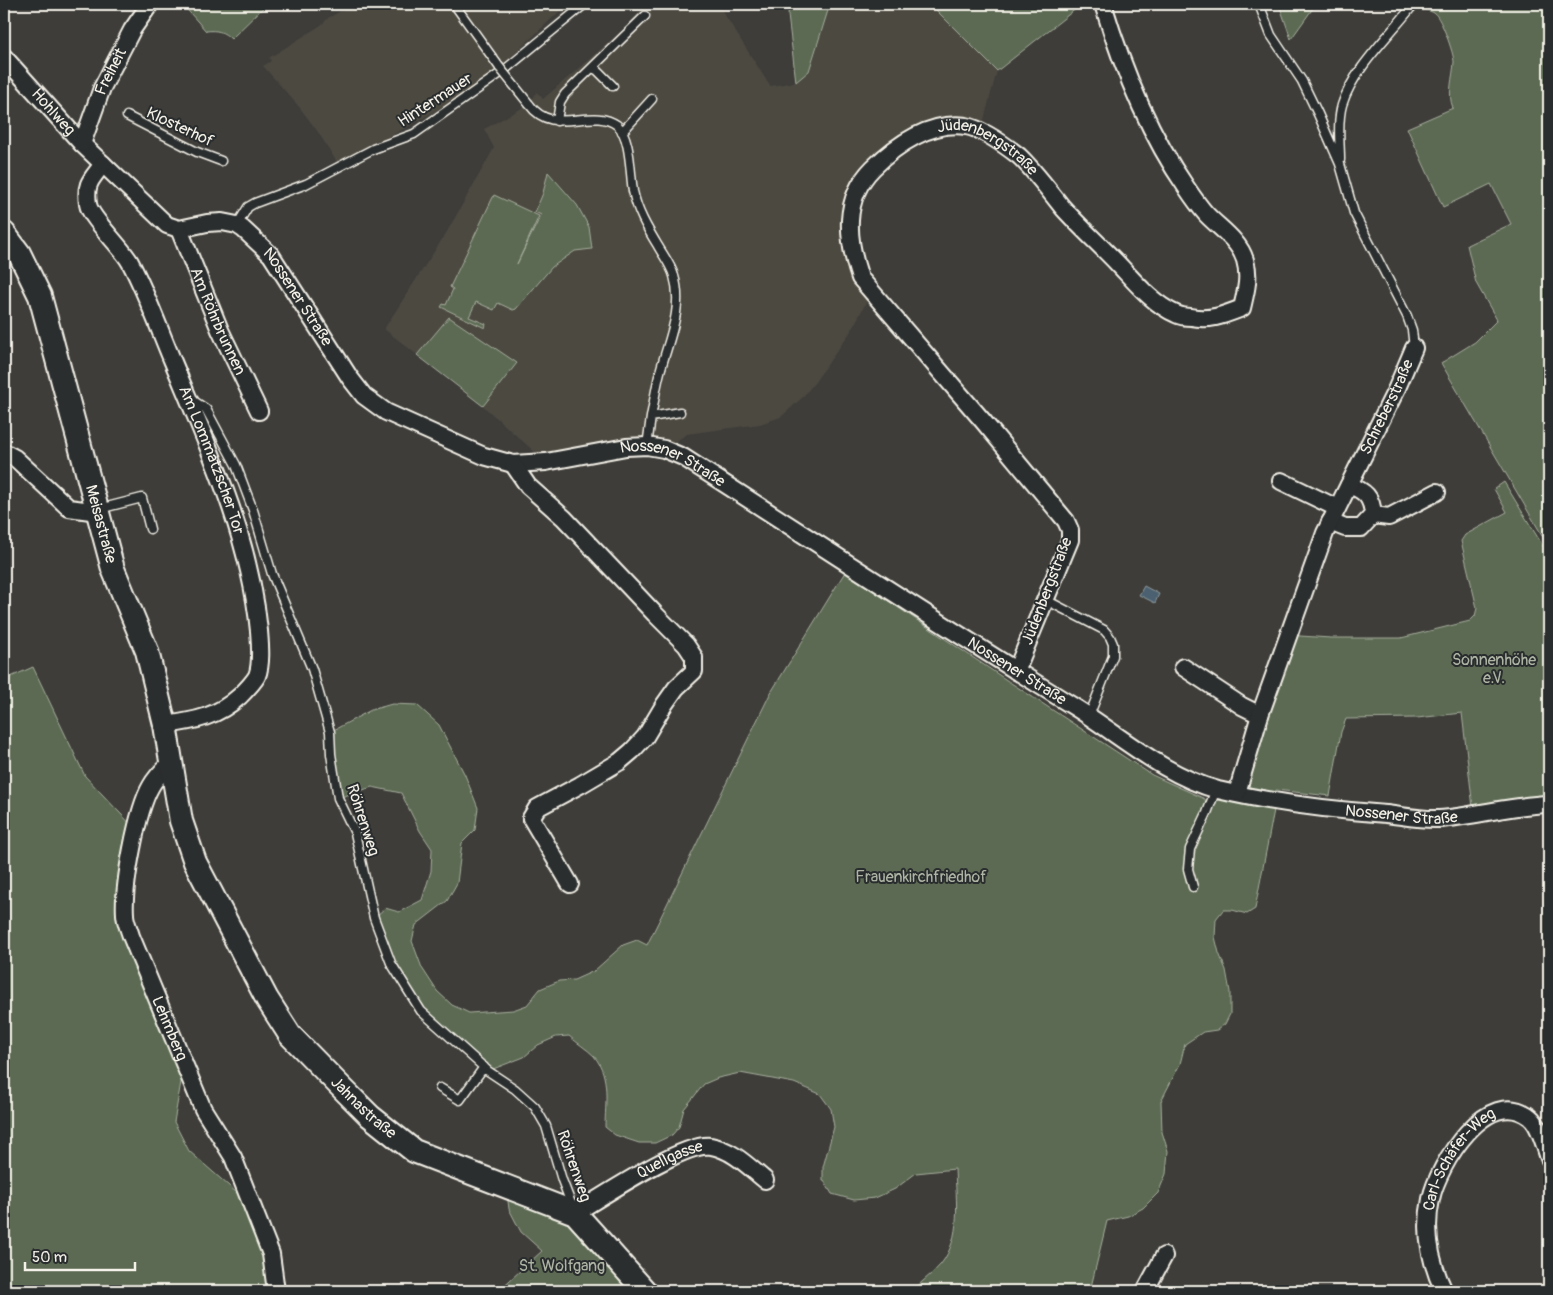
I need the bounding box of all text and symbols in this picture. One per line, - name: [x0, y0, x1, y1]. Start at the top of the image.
- street label: Freiheit: [90, 44, 131, 98]
- street label: Hintermauer: [394, 68, 476, 131]
- street label: Hohlweg: [27, 84, 80, 140]
- street label: Klosterhof: [143, 103, 217, 151]
- street label: Jüdenbergstraße: [935, 115, 1043, 180]
- street label: Nossener Straße: [259, 243, 337, 350]
- street label: Am Röhrbrunnen: [186, 264, 250, 378]
- street label: Schreberstraße: [1356, 356, 1418, 458]
- street label: Am Lommatzscher Tor: [174, 383, 249, 537]
- street label: Nossener Straße: [618, 436, 729, 492]
- street label: Meisastraße: [81, 483, 121, 566]
- street label: Jüdenbergstraße: [1017, 534, 1077, 648]
- street label: Nossener Straße: [964, 633, 1070, 710]
- park label: Sonnenhöhe e.V.: [1452, 650, 1536, 688]
- street label: Röhrenweg: [342, 782, 384, 858]
- street label: Nossener Straße: [1344, 801, 1459, 829]
- park label: Frauenkirchfriedhof: [855, 867, 987, 887]
- street label: Lehmberg: [147, 993, 192, 1064]
- street label: Jahnastraße: [326, 1072, 401, 1143]
- street label: Carl-Schäfer-Weg: [1419, 1103, 1499, 1212]
- street label: Röhrenweg: [552, 1128, 596, 1204]
- street label: Quellgasse: [633, 1136, 705, 1183]
- scale bar: [25, 1240, 135, 1272]
- text: 50 m: [32, 1248, 67, 1267]
- park label: St. Wolfgang: [519, 1256, 605, 1276]

